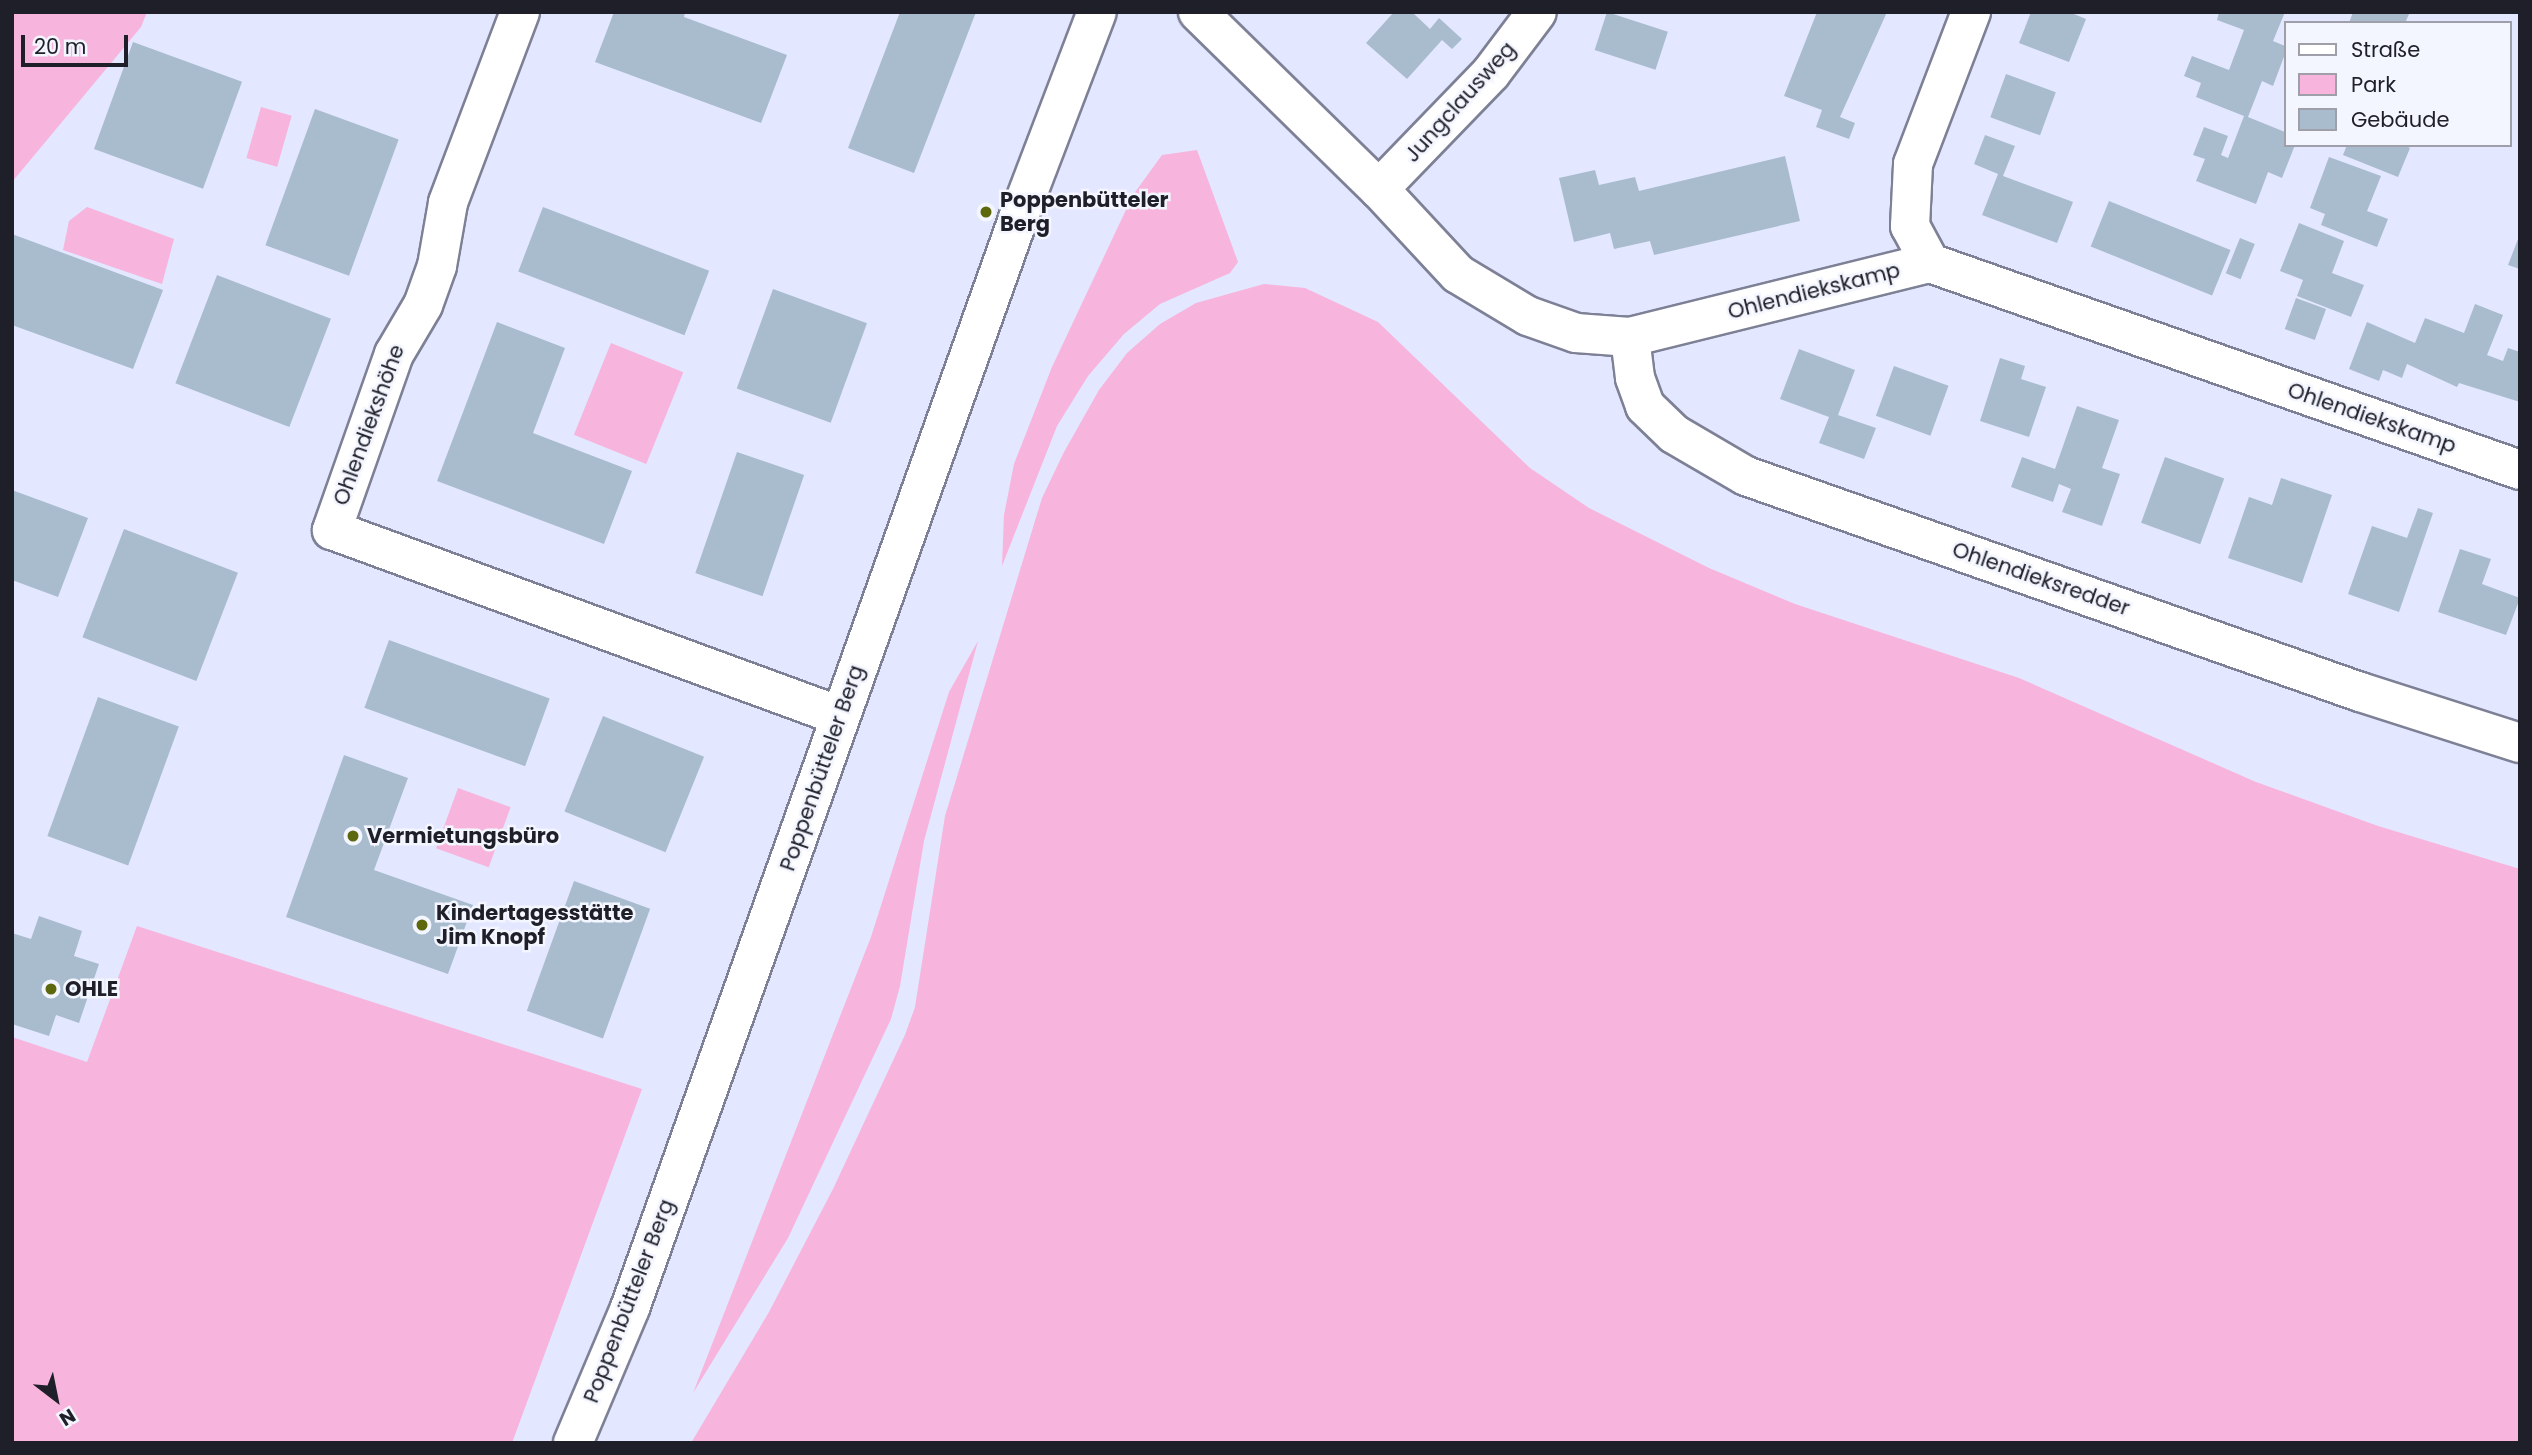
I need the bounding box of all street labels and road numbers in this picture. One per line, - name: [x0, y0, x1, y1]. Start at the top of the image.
- street label: Jungclausweg: [1399, 37, 1521, 167]
- street label: Ohlendiekskamp: [1725, 257, 1903, 325]
- street label: Ohlendiekshöhe: [328, 341, 410, 509]
- street label: Ohlendiekskamp: [2284, 377, 2460, 459]
- street label: Ohlendieksredder: [1949, 537, 2133, 621]
- street label: Poppenbütteler Berg: [775, 662, 869, 874]
- street label: Poppenbütteler Berg: [579, 1196, 679, 1406]

